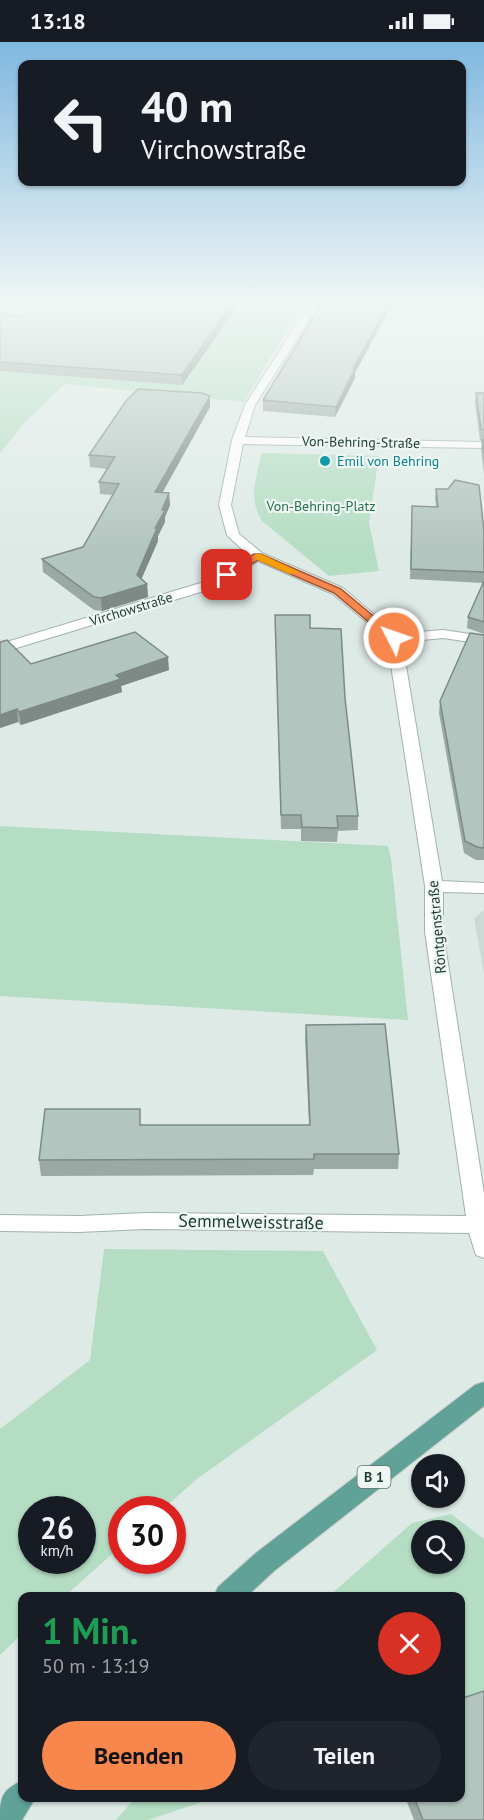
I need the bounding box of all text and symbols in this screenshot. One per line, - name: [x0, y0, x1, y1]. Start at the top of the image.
- text: 13:18: [30, 7, 86, 35]
- text: 40 m: [141, 79, 233, 134]
- icon: left: [42, 84, 120, 162]
- text: Virchowstraße: [141, 132, 307, 166]
- street label: Von-Behring-Straße: [301, 432, 420, 452]
- place label: Emil von Behring: [337, 452, 439, 470]
- marker: Emil von Behring: [318, 454, 332, 468]
- park label: Von-Behring-Platz: [266, 497, 375, 515]
- pin: [201, 549, 252, 600]
- icon: arrive: [210, 558, 243, 591]
- street label: Virchowstraße: [86, 588, 175, 630]
- position arrow: [362, 606, 426, 670]
- street label: Röntgenstraße: [423, 880, 450, 975]
- street label: Semmelweisstraße: [178, 1209, 324, 1234]
- map controls: [411, 1454, 465, 1574]
- button: sound: [411, 1454, 465, 1508]
- road number: B 1: [358, 1466, 391, 1488]
- speed limit sign: 30: [108, 1496, 186, 1574]
- text: 26: [40, 1508, 74, 1547]
- button: search: [411, 1520, 465, 1574]
- text: km/h: [41, 1541, 73, 1560]
- text: 1 Min.: [42, 1607, 138, 1654]
- button: close: [378, 1612, 441, 1675]
- text: 50 m · 13:19: [42, 1653, 149, 1679]
- button: Beenden: [42, 1721, 236, 1790]
- button: Teilen: [248, 1721, 441, 1790]

